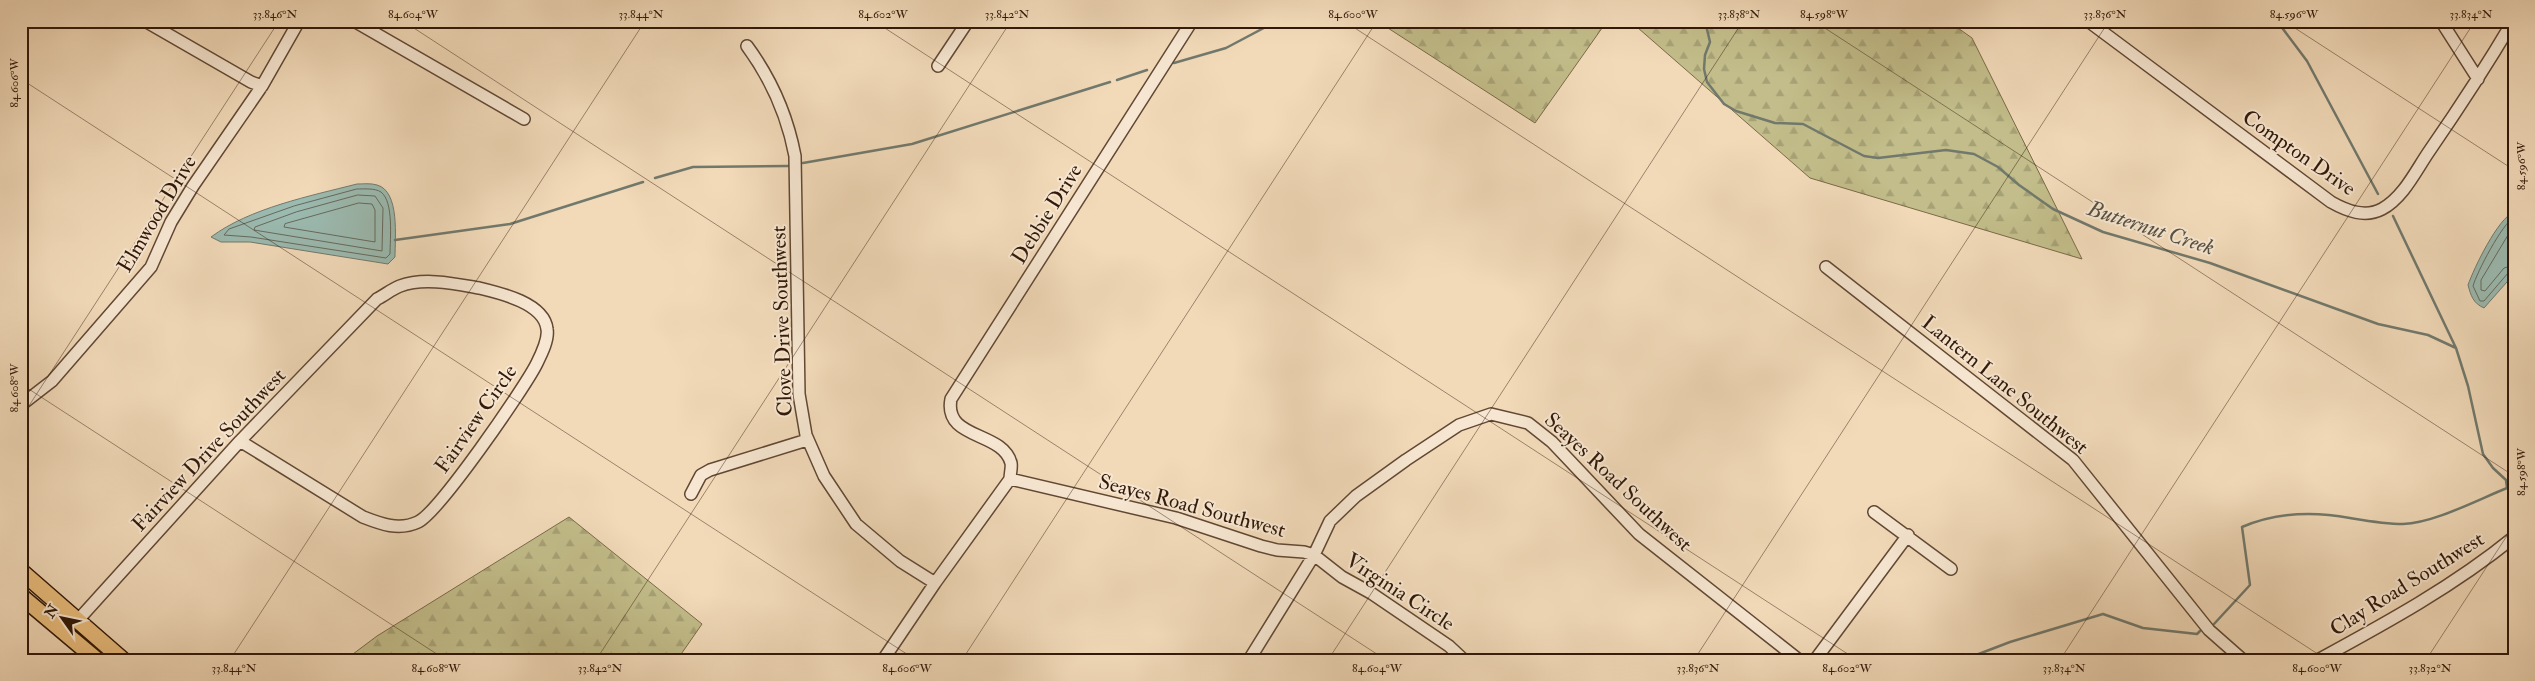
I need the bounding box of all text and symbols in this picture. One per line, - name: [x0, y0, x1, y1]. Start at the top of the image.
- text: 33.846°N: [253, 7, 298, 22]
- text: 84.604°W: [388, 7, 439, 22]
- text: 33.844°N: [618, 7, 664, 22]
- text: 84.602°W: [858, 7, 908, 22]
- text: 33.842°N: [985, 7, 1030, 22]
- text: 84.600°W: [1328, 7, 1379, 22]
- text: 33.838°N: [1718, 7, 1760, 22]
- text: 84.598°W: [1800, 7, 1849, 22]
- text: 33.836°N: [2084, 7, 2127, 22]
- text: 84.596°W: [2270, 7, 2319, 22]
- text: 33.834°N: [2449, 7, 2493, 22]
- text: 84.606°W: [7, 58, 22, 108]
- street label: Compton Drive: [2237, 104, 2361, 202]
- text: 84.596°W: [2514, 141, 2529, 190]
- street label: Elmwood Drive: [111, 150, 203, 278]
- street label: Debbie Drive: [1006, 159, 1089, 269]
- water label: Butternut Creek: [2083, 194, 2218, 262]
- street label: Clove Drive Southwest: [765, 225, 799, 417]
- street label: Lantern Lane Southwest: [1916, 309, 2094, 461]
- street label: Fairview Circle: [429, 359, 524, 479]
- street label: Fairview Drive Southwest: [126, 362, 292, 537]
- text: 84.608°W: [7, 363, 22, 412]
- street label: Seayes Road Southwest: [1538, 407, 1698, 558]
- text: 84.598°W: [2514, 447, 2529, 496]
- street label: Seayes Road Southwest: [1096, 468, 1289, 544]
- street label: Clay Road Southwest: [2325, 526, 2489, 642]
- street label: Virginia Circle: [1340, 547, 1460, 637]
- north arrow: [38, 594, 88, 644]
- text: N: [40, 601, 62, 622]
- text: 33.844°N: [211, 661, 257, 676]
- text: 84.608°W: [412, 661, 461, 676]
- text: 33.842°N: [578, 661, 623, 676]
- text: 84.606°W: [882, 661, 932, 676]
- text: 84.604°W: [1352, 661, 1403, 676]
- text: 33.836°N: [1677, 661, 1720, 676]
- text: 84.602°W: [1822, 661, 1872, 676]
- text: 33.834°N: [2042, 661, 2086, 676]
- text: 84.600°W: [2292, 661, 2343, 676]
- text: 33.832°N: [2409, 661, 2452, 676]

